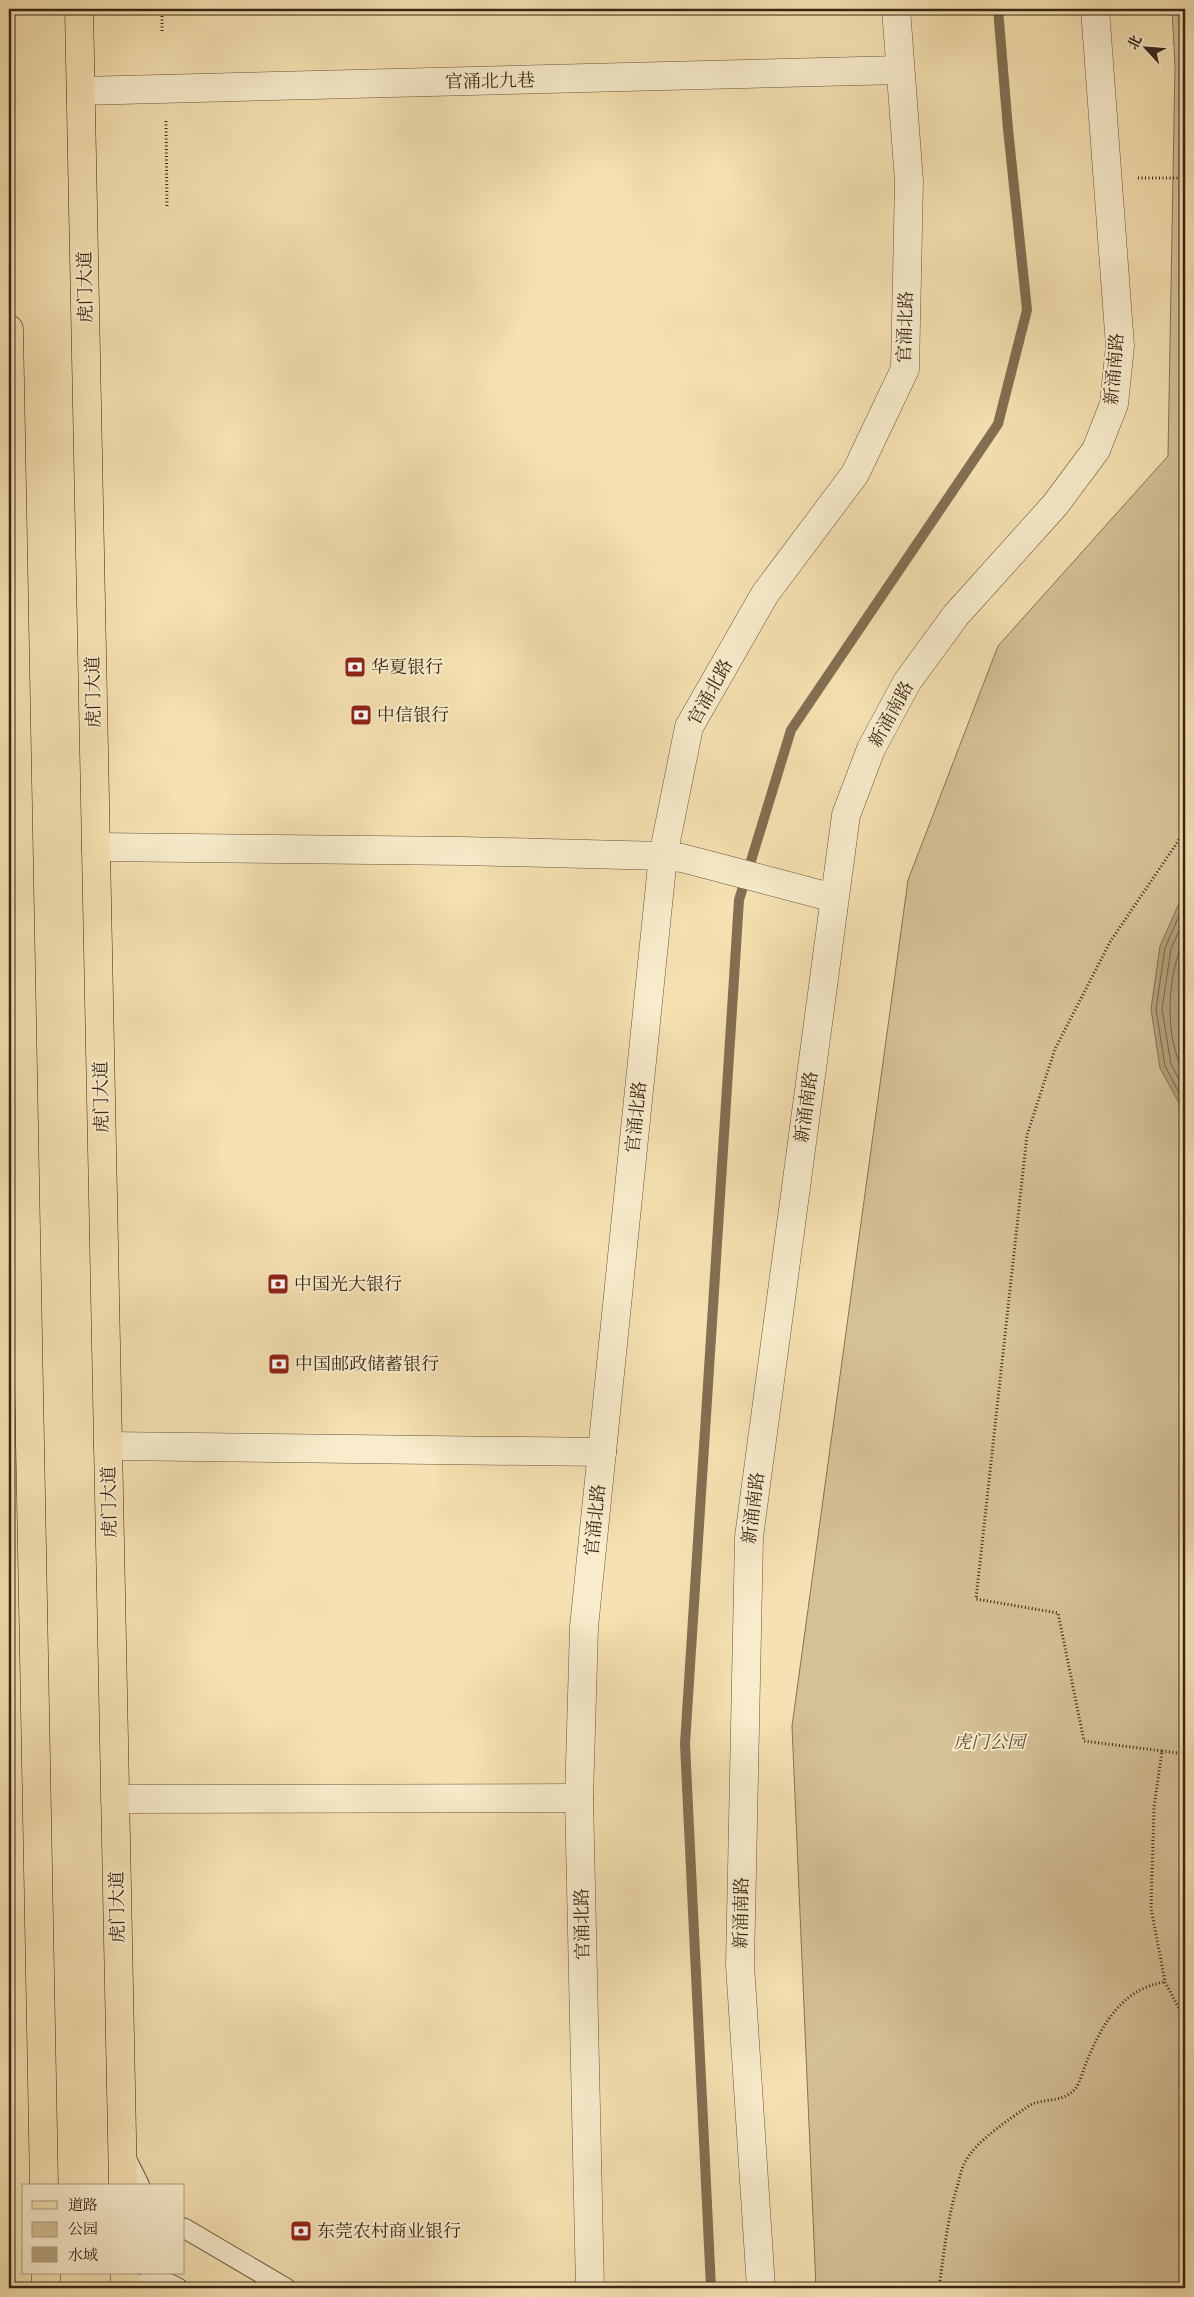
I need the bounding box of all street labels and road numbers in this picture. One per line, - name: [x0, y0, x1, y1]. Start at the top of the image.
- street label: 官涌北九巷: [445, 69, 535, 94]
- street label: 虎门大道: [73, 251, 98, 323]
- street label: 官涌北路: [893, 291, 918, 363]
- street label: 新涌南路: [1100, 332, 1129, 406]
- street label: 官涌北路: [683, 655, 738, 729]
- street label: 虎门大道: [81, 656, 106, 728]
- street label: 新涌南路: [864, 677, 919, 751]
- street label: 虎门大道: [89, 1061, 114, 1133]
- street label: 新涌南路: [790, 1070, 823, 1144]
- street label: 官涌北路: [621, 1080, 652, 1154]
- street label: 虎门大道: [97, 1466, 122, 1538]
- street label: 新涌南路: [738, 1471, 769, 1545]
- street label: 官涌北路: [580, 1483, 611, 1557]
- street label: 虎门大道: [105, 1871, 130, 1943]
- street label: 新涌南路: [729, 1877, 754, 1949]
- street label: 官涌北路: [570, 1888, 595, 1960]

